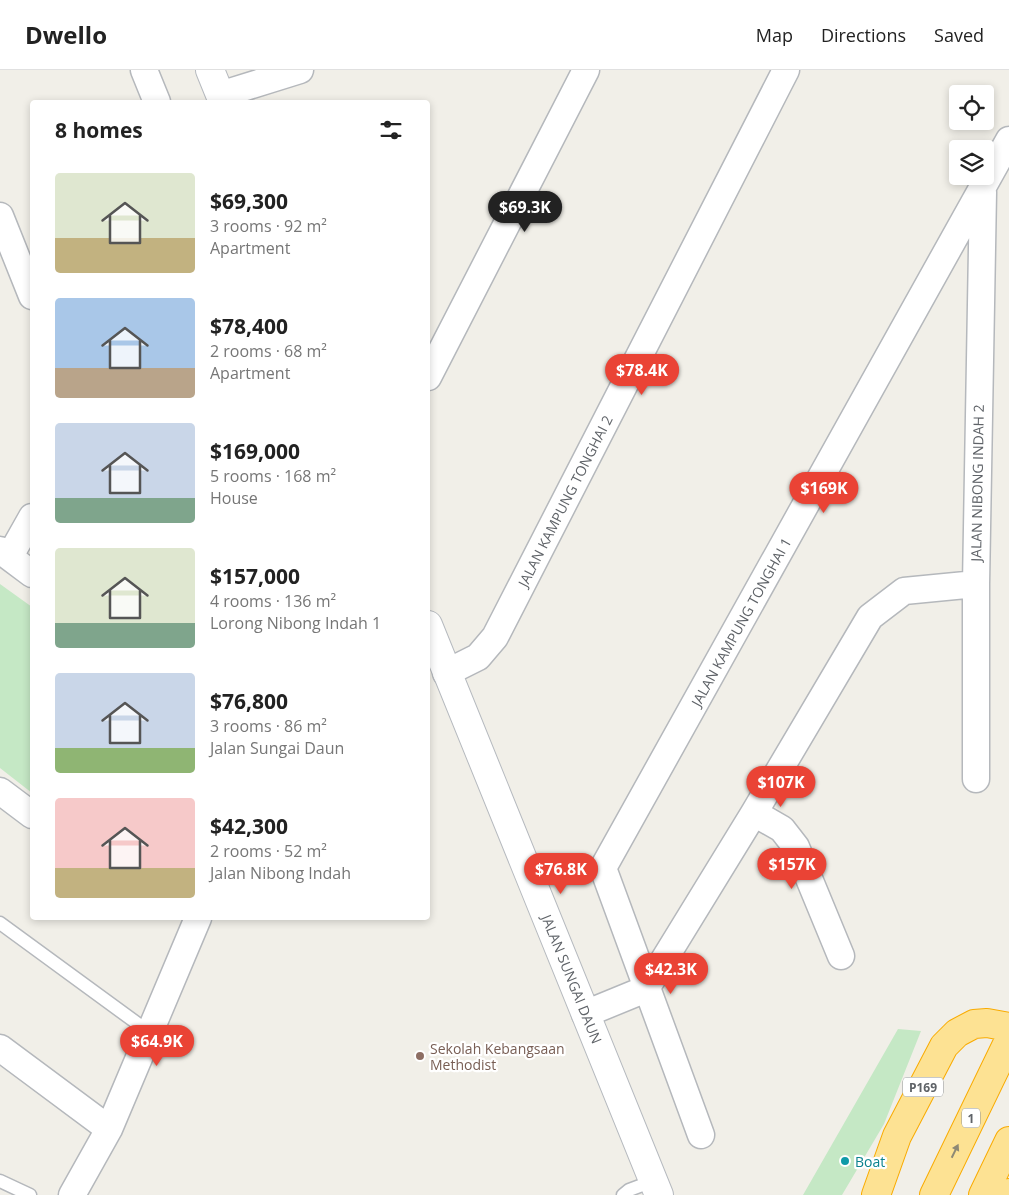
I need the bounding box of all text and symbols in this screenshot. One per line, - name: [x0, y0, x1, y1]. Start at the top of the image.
- text: Dwello: [25, 18, 107, 51]
- text: Map: [756, 23, 793, 47]
- text: Directions: [821, 23, 906, 47]
- text: Saved: [934, 23, 984, 47]
- map controls: [949, 85, 994, 185]
- button: locate: [949, 85, 994, 130]
- text: 8 homes: [55, 116, 143, 144]
- icon: filters: [377, 116, 405, 144]
- button: layers: [949, 140, 994, 185]
- text: $69,300: [210, 187, 288, 215]
- pin: $69.3K: [484, 190, 566, 233]
- icon: home: [95, 193, 155, 253]
- text: $69.3K: [499, 196, 551, 218]
- text: 3 rooms · 92 m²: [210, 215, 327, 237]
- text: Apartment: [210, 237, 290, 259]
- text: $78,400: [210, 312, 288, 340]
- icon: home: [95, 318, 155, 378]
- text: 2 rooms · 68 m²: [210, 340, 327, 362]
- pin: $78.4K: [601, 354, 683, 396]
- text: $78.4K: [616, 359, 668, 381]
- text: Apartment: [210, 362, 290, 384]
- street label: JALAN NIBONG INDAH 2: [966, 404, 988, 564]
- street label: JALAN KAMPUNG TONGHAI 2: [512, 412, 617, 592]
- text: $169,000: [210, 437, 300, 465]
- icon: home: [95, 443, 155, 503]
- text: 5 rooms · 168 m²: [210, 465, 336, 487]
- pin: $169K: [789, 472, 859, 514]
- text: $169K: [800, 477, 848, 499]
- text: House: [210, 487, 258, 509]
- street label: JALAN KAMPUNG TONGHAI 1: [686, 534, 795, 711]
- text: $157,000: [210, 562, 300, 590]
- icon: home: [95, 568, 155, 628]
- text: 4 rooms · 136 m²: [210, 590, 336, 612]
- text: Lorong Nibong Indah 1: [210, 612, 381, 634]
- text: $76,800: [210, 687, 288, 715]
- icon: home: [95, 693, 155, 753]
- text: 3 rooms · 86 m²: [210, 715, 327, 737]
- text: Jalan Sungai Daun: [210, 737, 344, 759]
- pin: $107K: [746, 766, 816, 808]
- text: $107K: [757, 771, 805, 793]
- text: $42,300: [210, 812, 288, 840]
- icon: home: [95, 818, 155, 878]
- text: 2 rooms · 52 m²: [210, 840, 327, 862]
- pin: $157K: [757, 848, 827, 890]
- pin: $76.8K: [520, 852, 602, 895]
- text: $157K: [768, 853, 816, 875]
- text: $76.8K: [535, 858, 587, 880]
- text: Jalan Nibong Indah: [210, 862, 351, 884]
- street label: JALAN SUNGAI DAUN: [537, 910, 607, 1046]
- pin: $42.3K: [630, 952, 712, 995]
- text: $42.3K: [645, 958, 697, 980]
- pin: $64.9K: [116, 1024, 198, 1067]
- text: $64.9K: [131, 1030, 183, 1052]
- place label: Sekolah Kebangsaan Methodist: [430, 1039, 565, 1074]
- marker: Sekolah Kebangsaan Methodist: [414, 1050, 426, 1062]
- road number: P169: [903, 1078, 943, 1096]
- road number: 1: [962, 1108, 980, 1128]
- one-way arrow: [951, 1144, 959, 1158]
- place label: Boat: [855, 1152, 885, 1171]
- marker: Boat: [839, 1155, 851, 1167]

